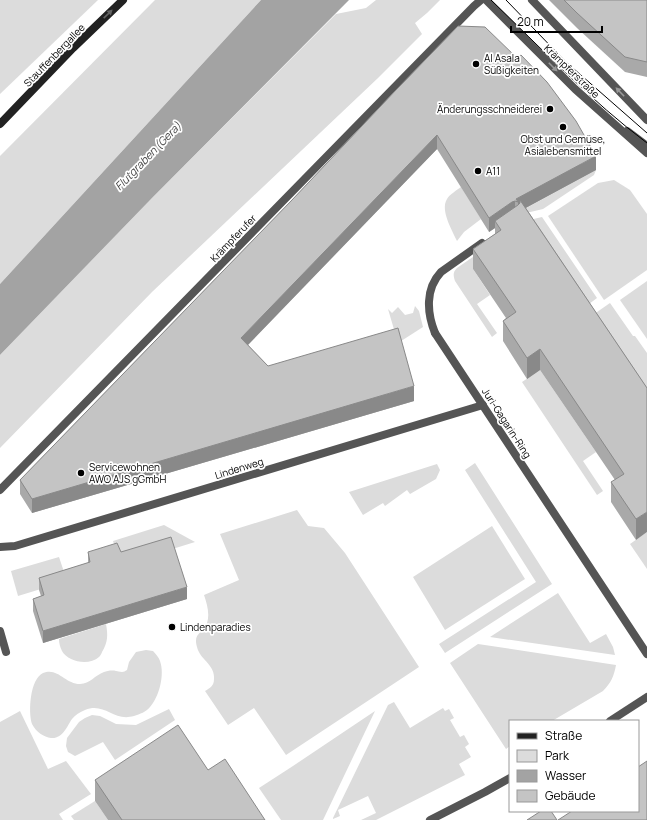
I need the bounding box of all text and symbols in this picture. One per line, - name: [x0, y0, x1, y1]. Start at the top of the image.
- scale bar: [511, 8, 602, 34]
- one-way arrow: [103, 9, 113, 19]
- text: 20 m: [517, 13, 544, 30]
- street label: Stauffenbergallee: [20, 20, 88, 90]
- street label: Krämpferstraße: [541, 41, 603, 101]
- place label: Al Asala Süßigkeiten: [484, 51, 539, 77]
- marker: Al Asala Süßigkeiten: [471, 59, 481, 69]
- one-way arrow: [548, 62, 558, 72]
- one-way arrow: [615, 87, 625, 97]
- place label: Änderungsschneiderei: [437, 102, 542, 116]
- marker: Änderungsschneiderei: [545, 104, 555, 114]
- water label: Flutgraben (Gera): [111, 118, 184, 193]
- marker: Obst und Gemüse, Asialebensmittel: [558, 122, 568, 132]
- place label: Obst und Gemüse, Asialebensmittel: [521, 132, 605, 158]
- place label: A11: [486, 164, 500, 178]
- marker: A11: [473, 166, 483, 176]
- street label: Krämpferufer: [207, 211, 259, 265]
- street label: Juri-Gagarin-Ring: [479, 385, 535, 461]
- street label: Lindenweg: [213, 454, 265, 482]
- place label: Servicewohnen AWO AJS gGmbH: [89, 460, 167, 486]
- marker: Servicewohnen AWO AJS gGmbH: [76, 468, 86, 478]
- place label: Lindenparadies: [180, 620, 251, 634]
- marker: Lindenparadies: [167, 622, 177, 632]
- legend: [509, 720, 639, 812]
- text: Straße: [545, 727, 582, 744]
- text: Park: [545, 747, 570, 764]
- text: Wasser: [545, 767, 587, 784]
- text: Gebäude: [545, 787, 596, 804]

